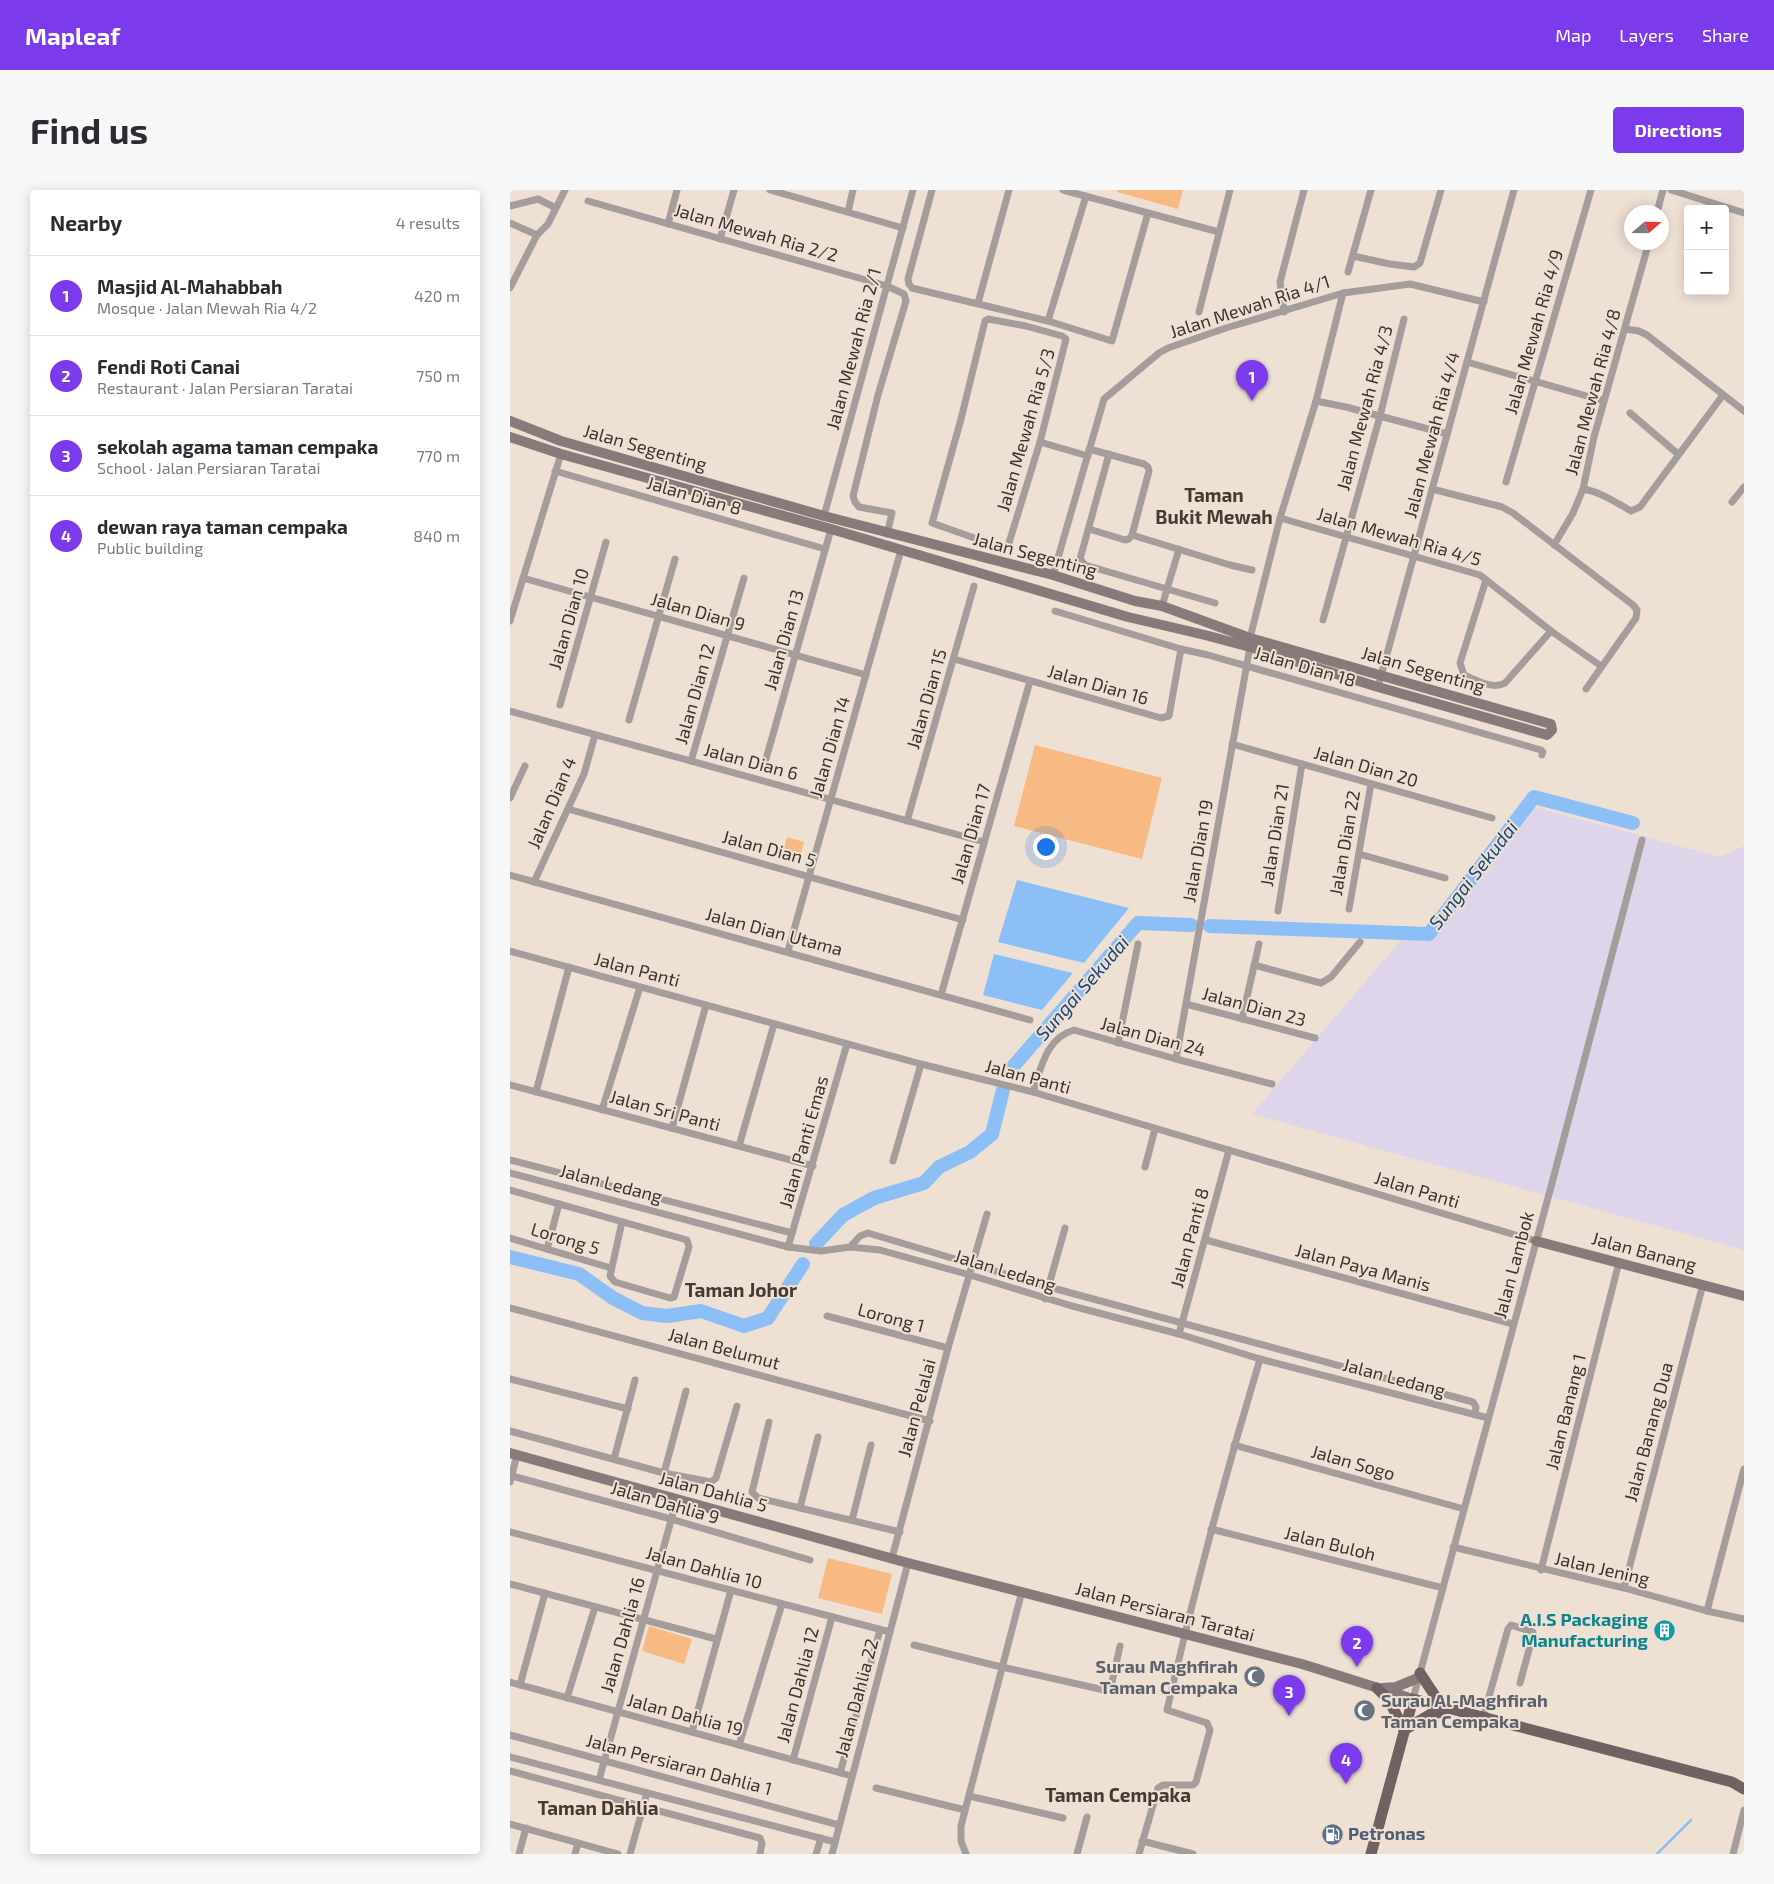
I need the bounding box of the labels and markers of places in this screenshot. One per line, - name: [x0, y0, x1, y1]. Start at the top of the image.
- pin: 1: [1236, 360, 1268, 401]
- place label: A.I.S Packaging Manufacturing: [1520, 1608, 1649, 1651]
- building icon: A.I.S Packaging Manufacturing: [1652, 1618, 1676, 1642]
- pin: 2: [1341, 1626, 1373, 1667]
- place label: Surau Maghfirah Taman Cempaka: [1096, 1655, 1238, 1698]
- mosque icon: Surau Maghfirah Taman Cempaka: [1242, 1665, 1266, 1689]
- pin: 3: [1273, 1675, 1305, 1716]
- place label: Surau Al-Maghfirah Taman Cempaka: [1381, 1689, 1548, 1732]
- mosque icon: Surau Al-Maghfirah Taman Cempaka: [1353, 1699, 1377, 1723]
- pin: 4: [1330, 1743, 1362, 1784]
- fuel station icon: Petronas: [1320, 1822, 1344, 1846]
- place label: Petronas: [1348, 1822, 1425, 1844]

